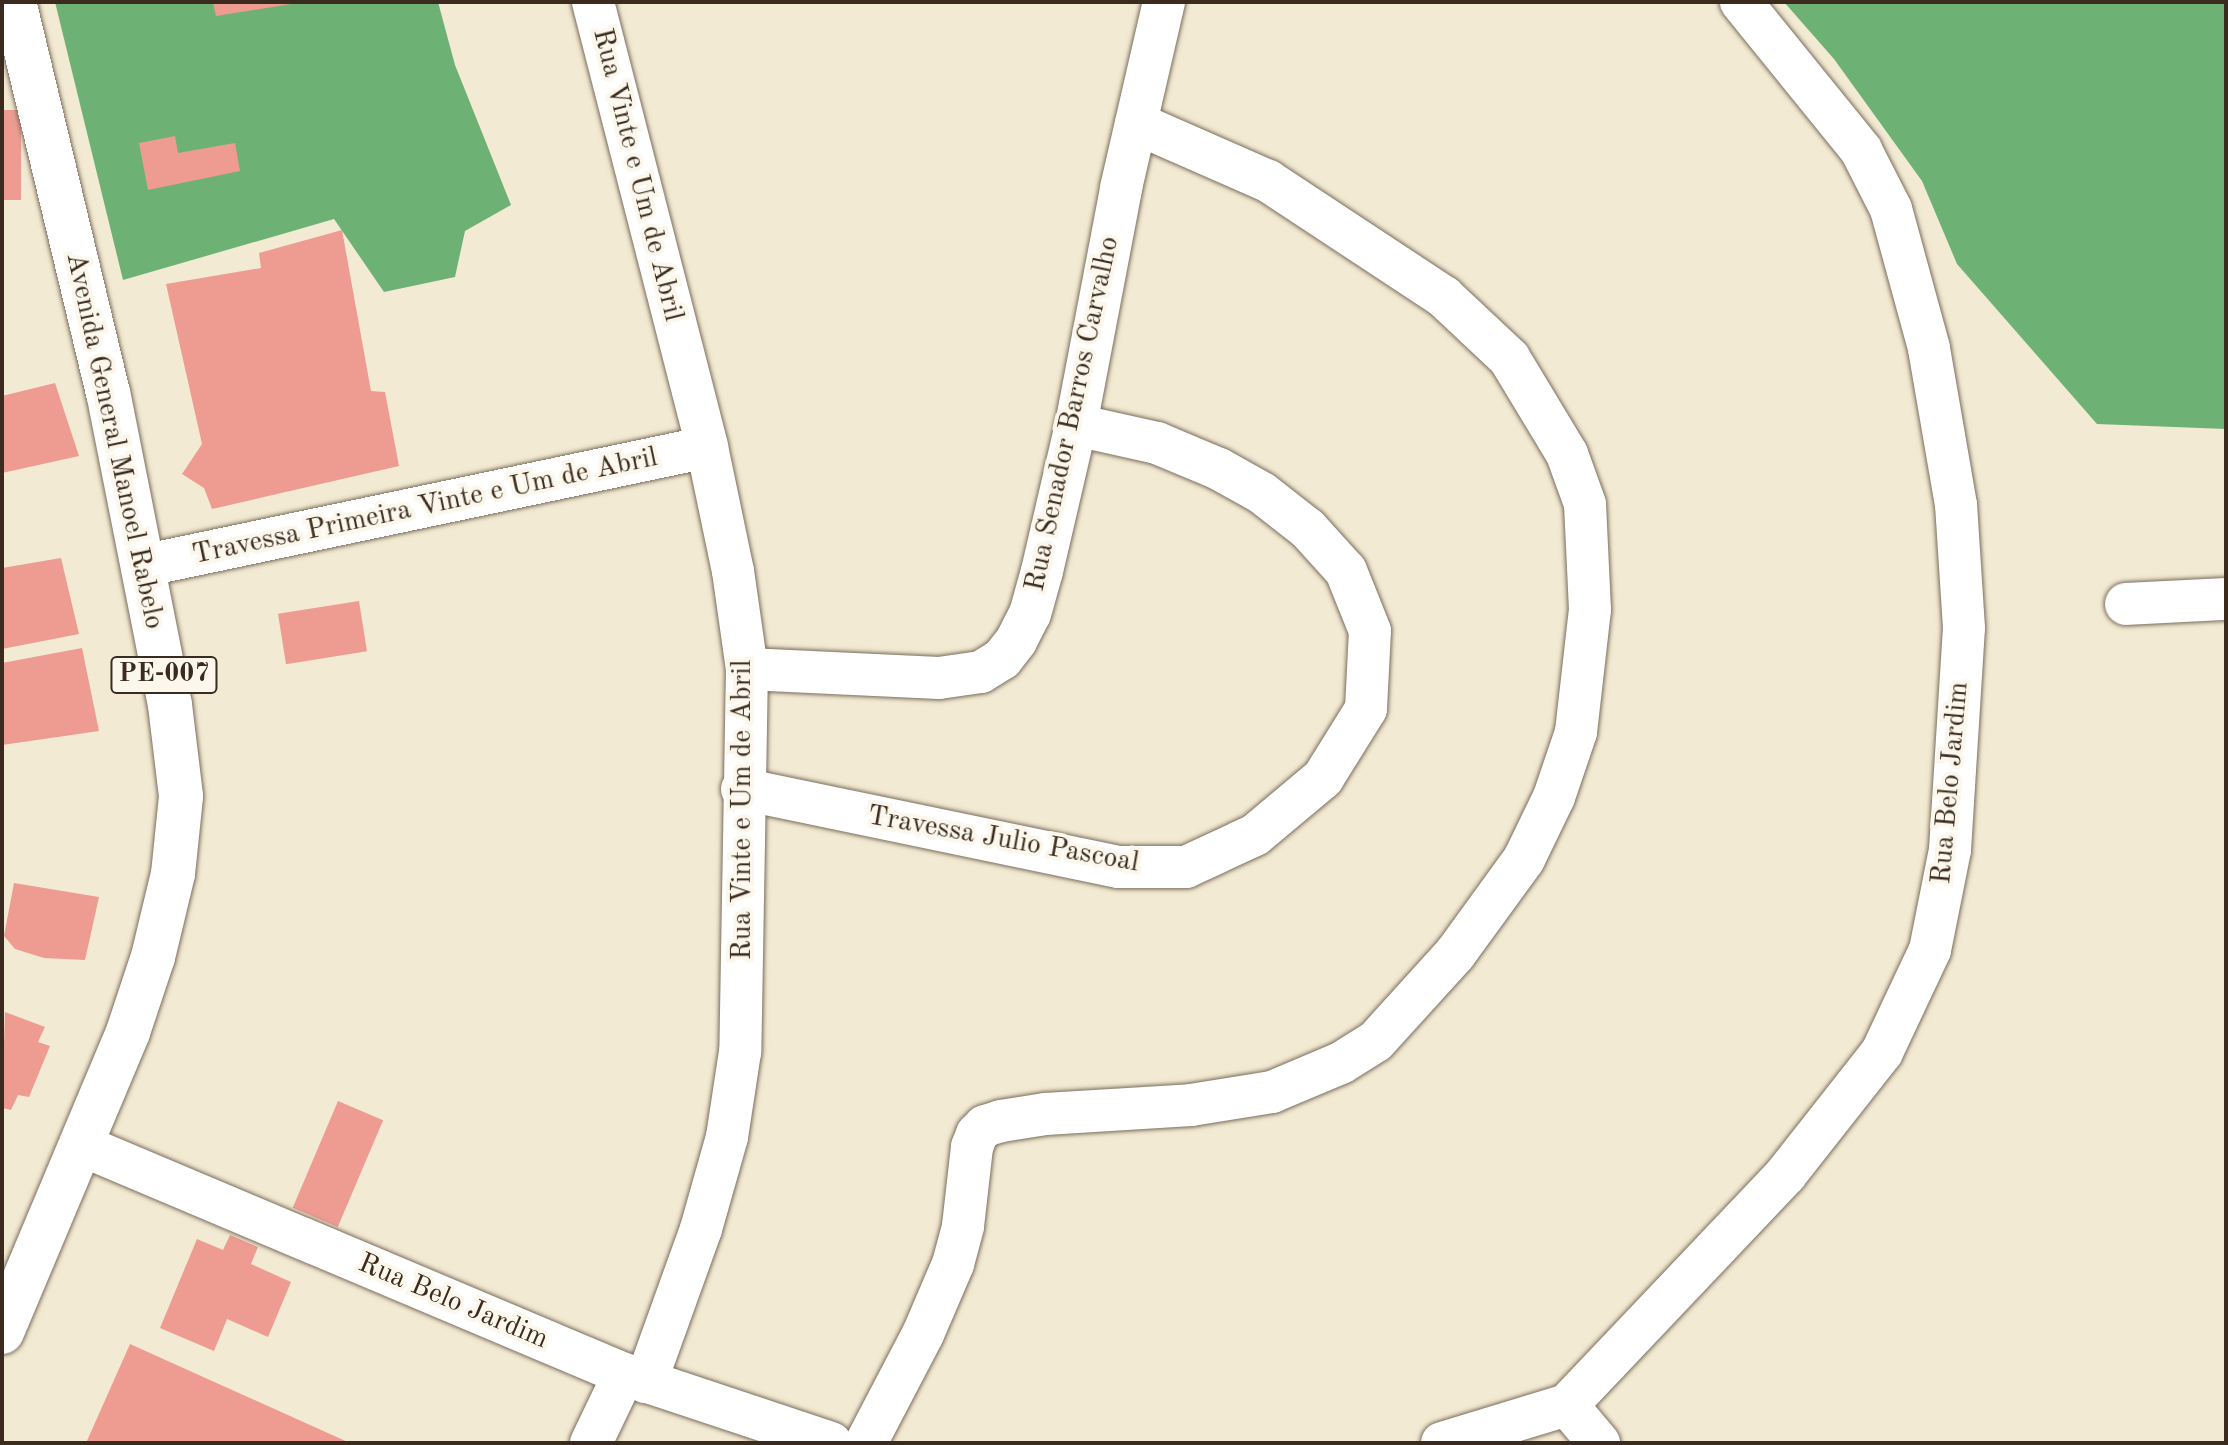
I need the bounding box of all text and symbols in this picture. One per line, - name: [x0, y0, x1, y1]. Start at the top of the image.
- street label: Rua Vinte e Um de Abril: [584, 25, 690, 325]
- street label: Rua Senador Barros Carvalho: [1019, 233, 1127, 595]
- street label: Avenida General Manoel Rabelo: [58, 250, 170, 632]
- street label: Travessa Primeira Vinte e Um de Abril: [189, 441, 661, 573]
- road number: PE-007: [110, 653, 218, 697]
- street label: Rua Vinte e Um de Abril: [726, 660, 760, 960]
- street label: Rua Belo Jardim: [1925, 680, 1977, 886]
- street label: Travessa Julio Pascoal: [865, 800, 1141, 880]
- street label: Rua Belo Jardim: [353, 1247, 553, 1357]

